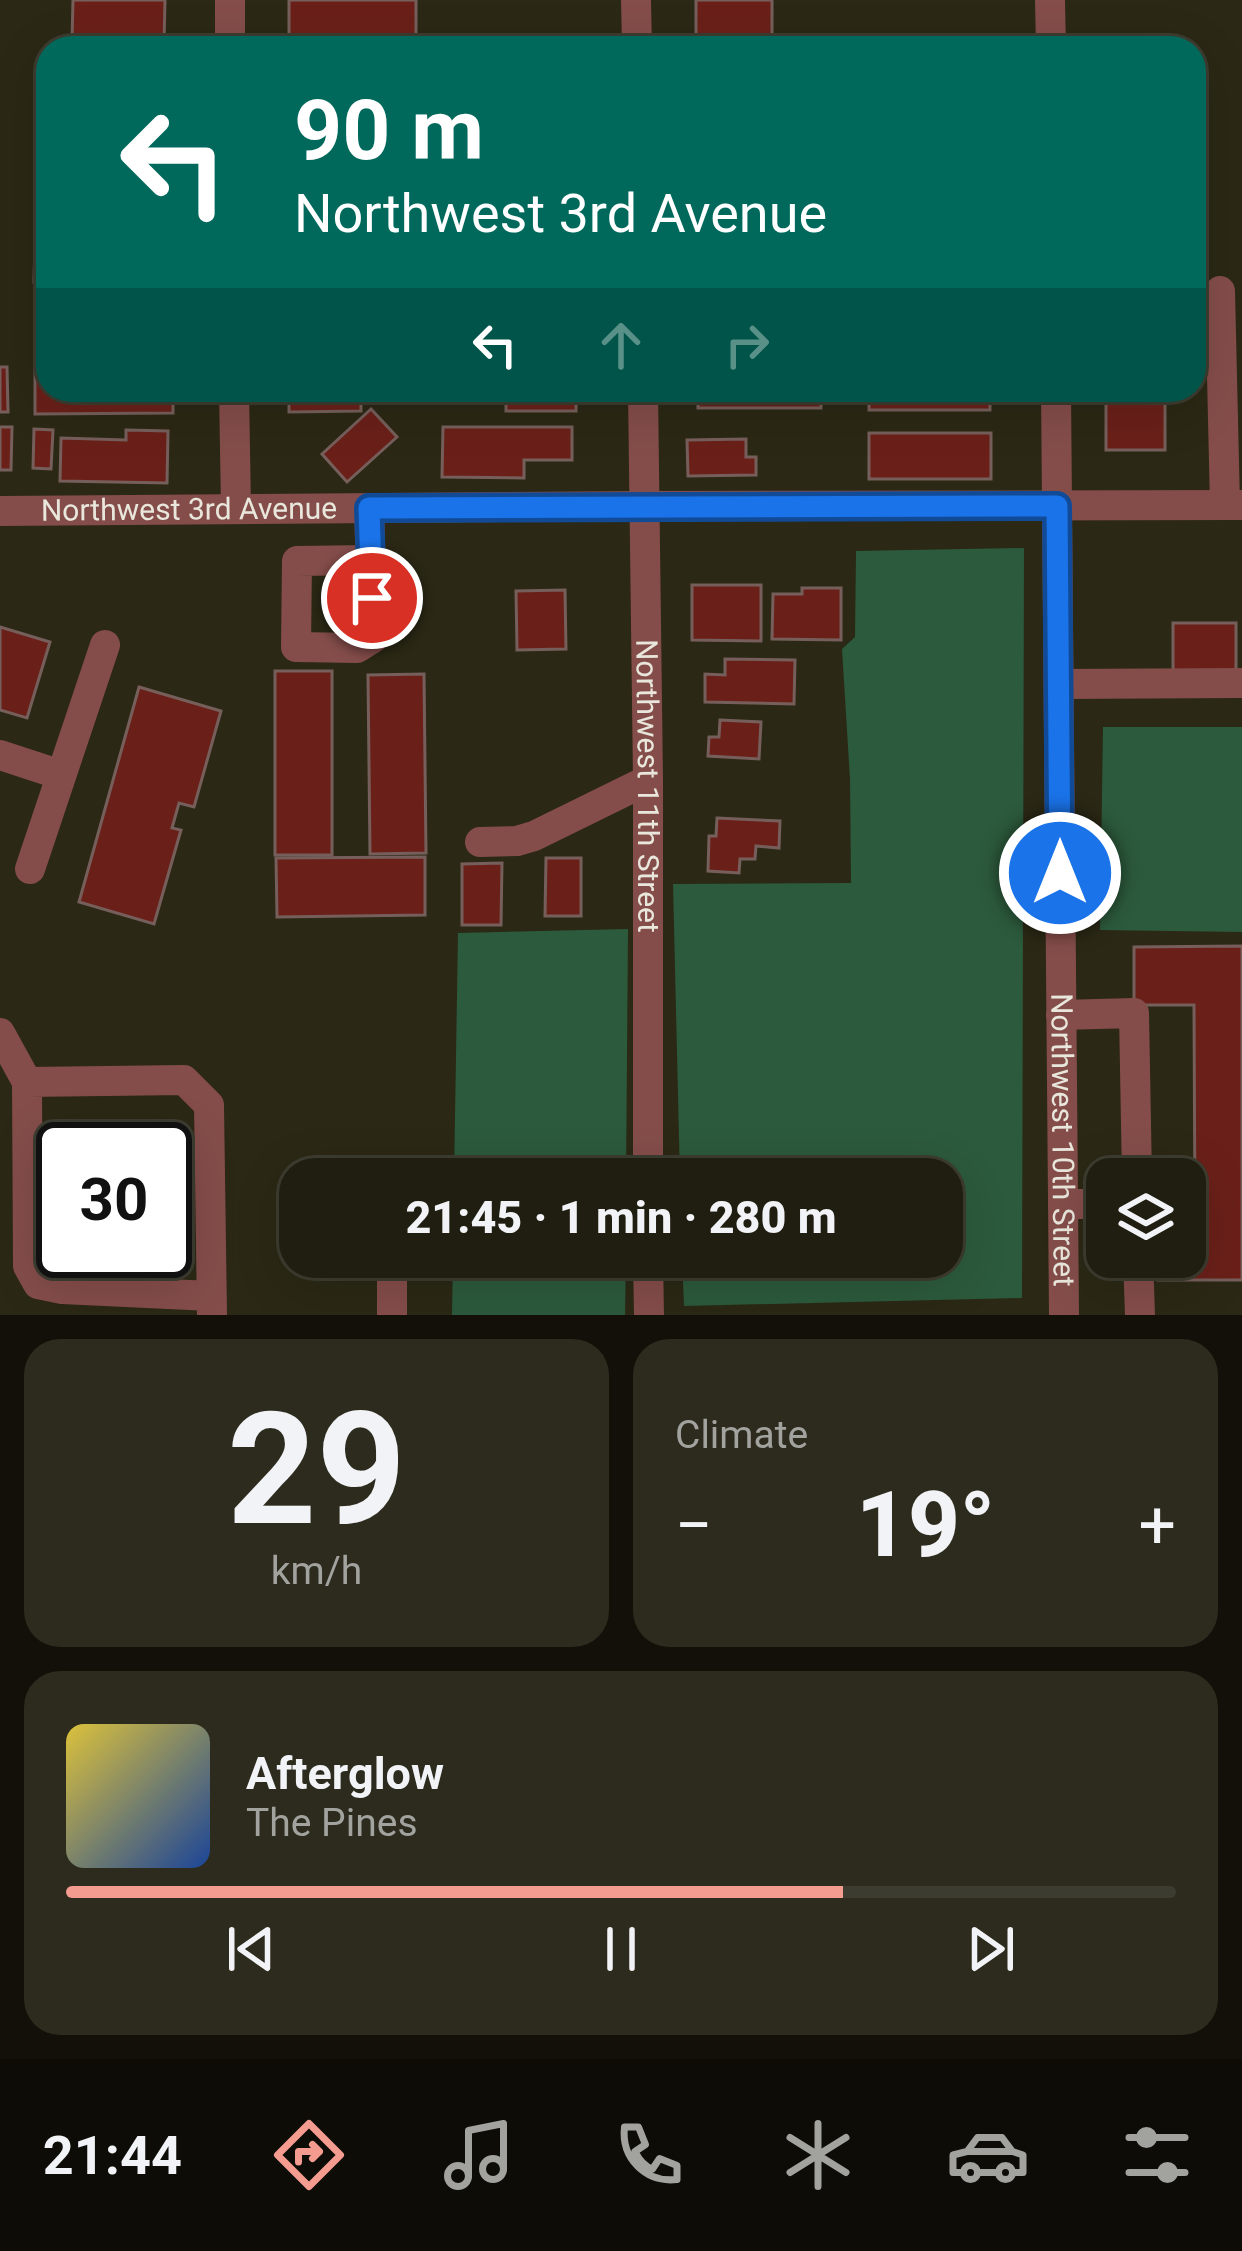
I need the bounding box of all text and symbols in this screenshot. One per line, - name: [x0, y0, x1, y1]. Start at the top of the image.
- text: 90 m: [294, 81, 484, 180]
- icon: left: [96, 84, 252, 240]
- text: Northwest 3rd Avenue: [294, 182, 827, 245]
- icon: left: [462, 312, 528, 378]
- icon: ahead: [588, 312, 654, 378]
- icon: right: [714, 312, 780, 378]
- street label: Northwest 3rd Avenue: [41, 490, 337, 528]
- pin: [321, 547, 423, 649]
- icon: arrive: [339, 565, 405, 631]
- street label: Northwest 11th Street: [629, 639, 666, 933]
- position arrow: [997, 810, 1123, 936]
- street label: Northwest 10th Street: [1044, 993, 1082, 1287]
- speed limit sign: 30: [36, 1122, 192, 1278]
- map controls: [1086, 1158, 1206, 1278]
- button: layers: [1086, 1158, 1206, 1278]
- text: 21:45 · 1 min · 280 m: [405, 1191, 837, 1244]
- text: 29: [227, 1378, 406, 1561]
- text: Climate: [675, 1412, 808, 1458]
- text: 19°: [856, 1473, 995, 1578]
- text: −: [675, 1487, 713, 1564]
- text: +: [1139, 1487, 1176, 1564]
- text: km/h: [271, 1548, 362, 1594]
- text: Afterglow: [246, 1747, 444, 1800]
- text: The Pines: [246, 1800, 418, 1846]
- icon: previous: [218, 1916, 284, 1982]
- icon: pause: [588, 1916, 654, 1982]
- icon: next: [958, 1916, 1024, 1982]
- icon: directions: [267, 2113, 351, 2197]
- icon: music: [437, 2113, 521, 2197]
- icon: phone: [607, 2113, 691, 2197]
- icon: climate: [776, 2113, 860, 2197]
- icon: car: [946, 2113, 1030, 2197]
- icon: filters: [1115, 2113, 1199, 2197]
- text: 21:44: [43, 2124, 182, 2187]

